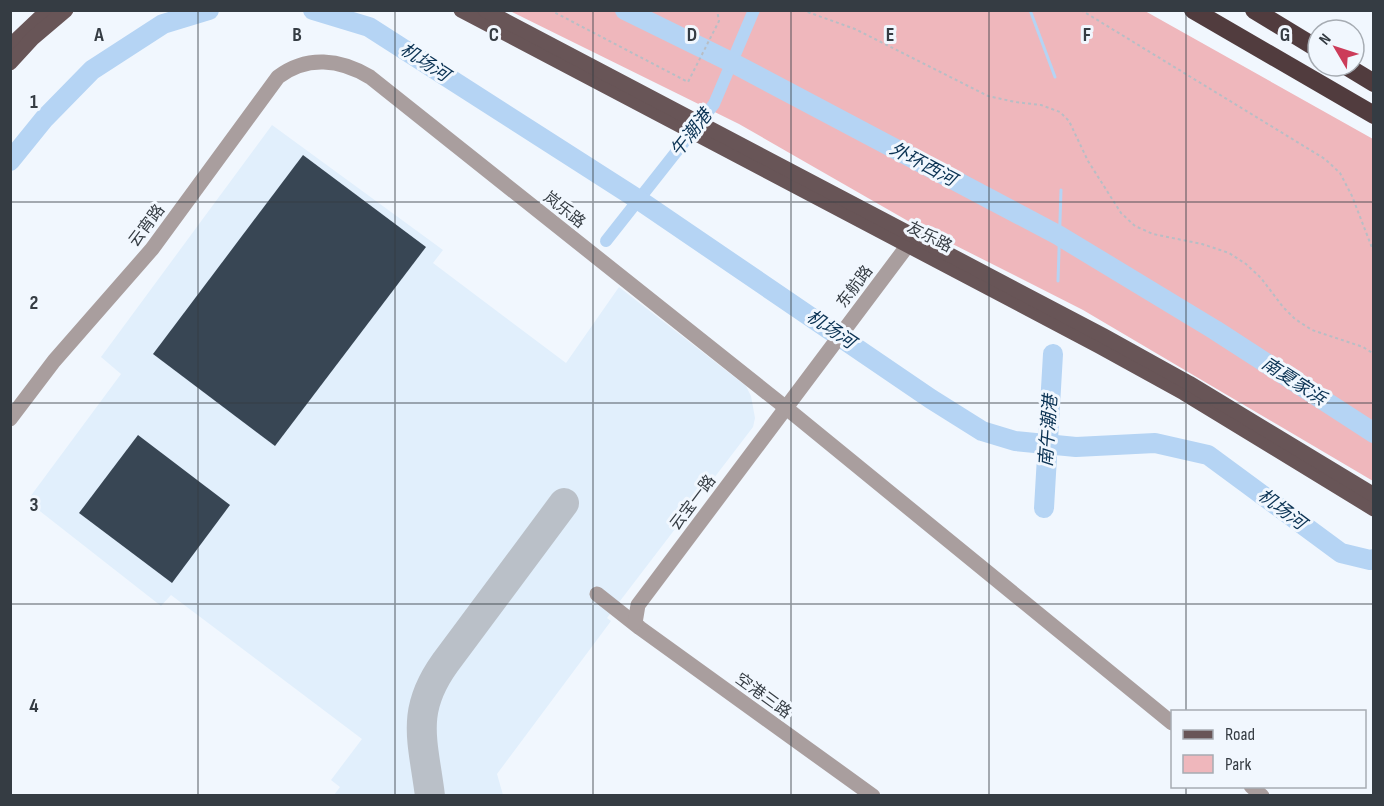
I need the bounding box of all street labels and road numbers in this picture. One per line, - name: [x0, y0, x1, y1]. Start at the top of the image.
- street label: 岚乐路: [539, 188, 589, 232]
- street label: 云宵路: [125, 201, 169, 251]
- street label: 友乐路: [904, 218, 955, 257]
- street label: 东航路: [833, 262, 877, 312]
- street label: 云宝一路: [666, 472, 720, 534]
- street label: 空港三路: [732, 670, 795, 723]

